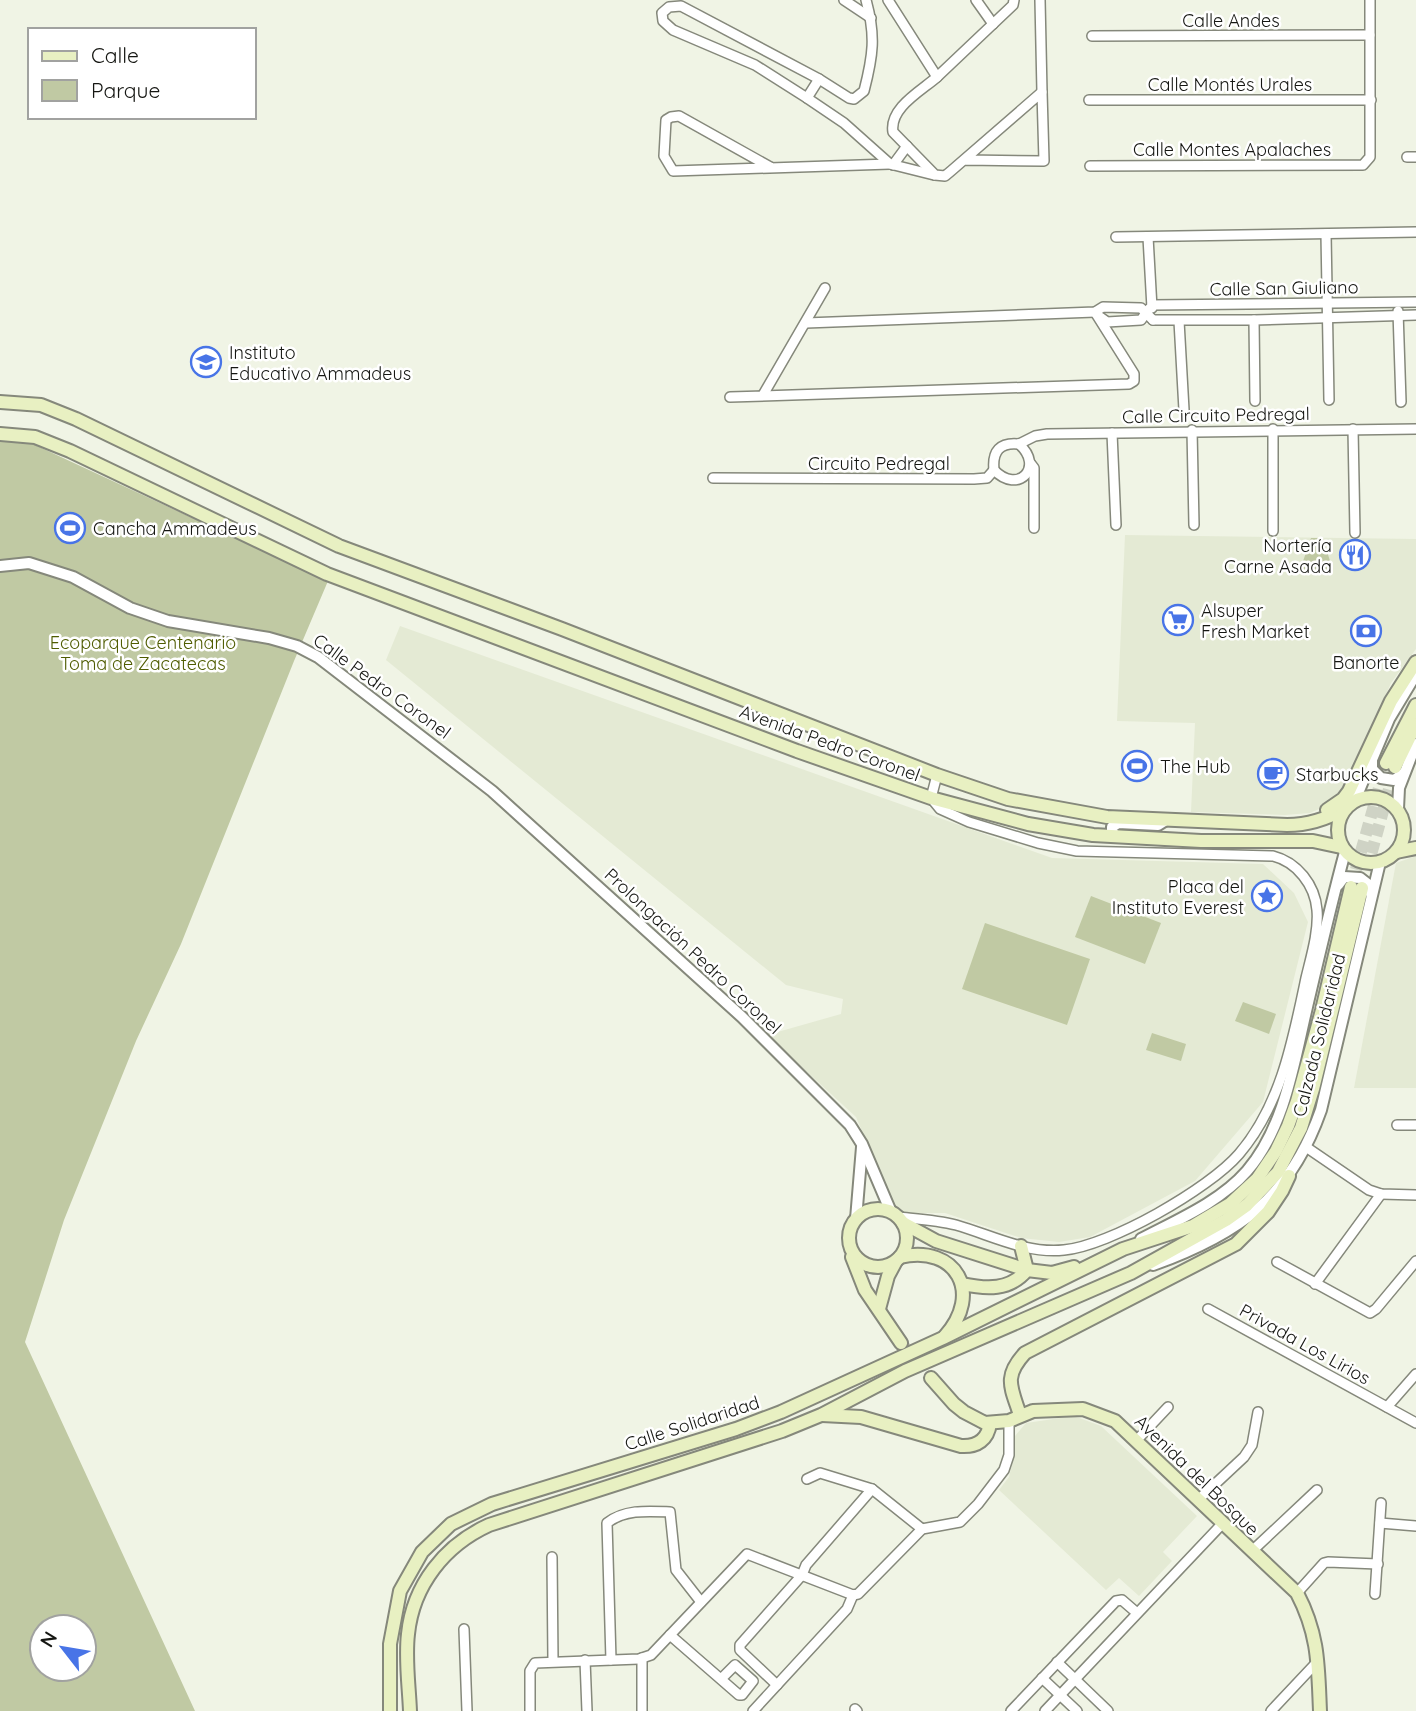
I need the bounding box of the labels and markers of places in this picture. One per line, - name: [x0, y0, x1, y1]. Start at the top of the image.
- place label: Instituto Educativo Ammadeus: [229, 341, 411, 385]
- school or university icon: Instituto Educativo Ammadeus: [189, 345, 223, 379]
- sports icon: Cancha Ammadeus: [53, 511, 87, 545]
- place label: Cancha Ammadeus: [93, 517, 257, 540]
- place label: Nortería Carne Asada: [1224, 534, 1332, 578]
- restaurant icon: Nortería Carne Asada: [1338, 538, 1372, 572]
- place label: Alsuper Fresh Market: [1201, 599, 1310, 643]
- supermarket icon: Alsuper Fresh Market: [1161, 603, 1195, 637]
- bank icon: Banorte: [1349, 614, 1383, 648]
- place label: Banorte: [1332, 651, 1400, 674]
- sports icon: The Hub: [1120, 749, 1154, 783]
- place label: The Hub: [1160, 755, 1230, 778]
- cafe icon: Starbucks: [1256, 757, 1290, 791]
- place label: Starbucks: [1296, 763, 1379, 786]
- place label: Placa del Instituto Everest: [1112, 875, 1244, 919]
- place icon: Placa del Instituto Everest: [1250, 879, 1284, 913]

